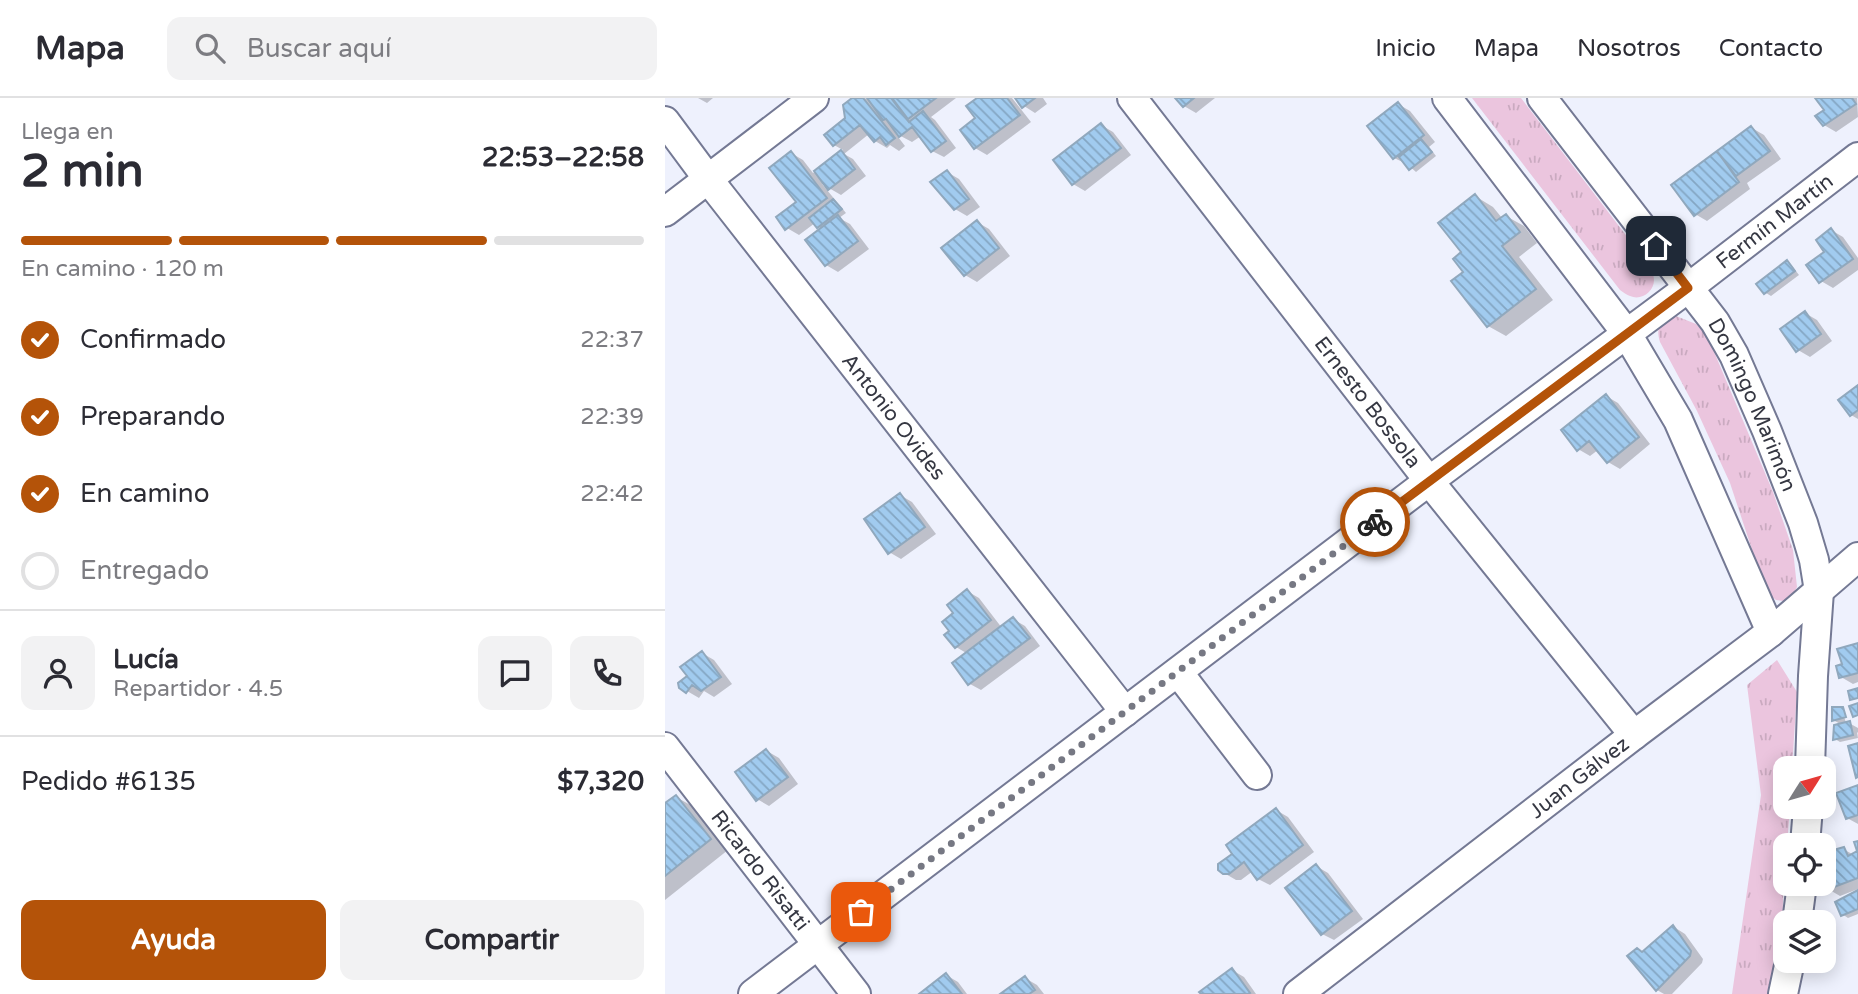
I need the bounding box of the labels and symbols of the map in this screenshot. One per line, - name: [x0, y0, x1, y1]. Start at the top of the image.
- street label: Fermín Martín: [1712, 169, 1838, 275]
- pin: [1626, 216, 1686, 276]
- street label: Domingo Marimón: [1702, 314, 1801, 495]
- street label: Ernesto Bossola: [1309, 332, 1426, 473]
- street label: Antonio Ovides: [836, 349, 951, 485]
- courier: [1340, 487, 1410, 557]
- street label: Juan Gálvez: [1525, 731, 1634, 824]
- north arrow: [1773, 756, 1836, 819]
- street label: Ricardo Risatti: [706, 805, 814, 936]
- pin: [831, 882, 891, 942]

